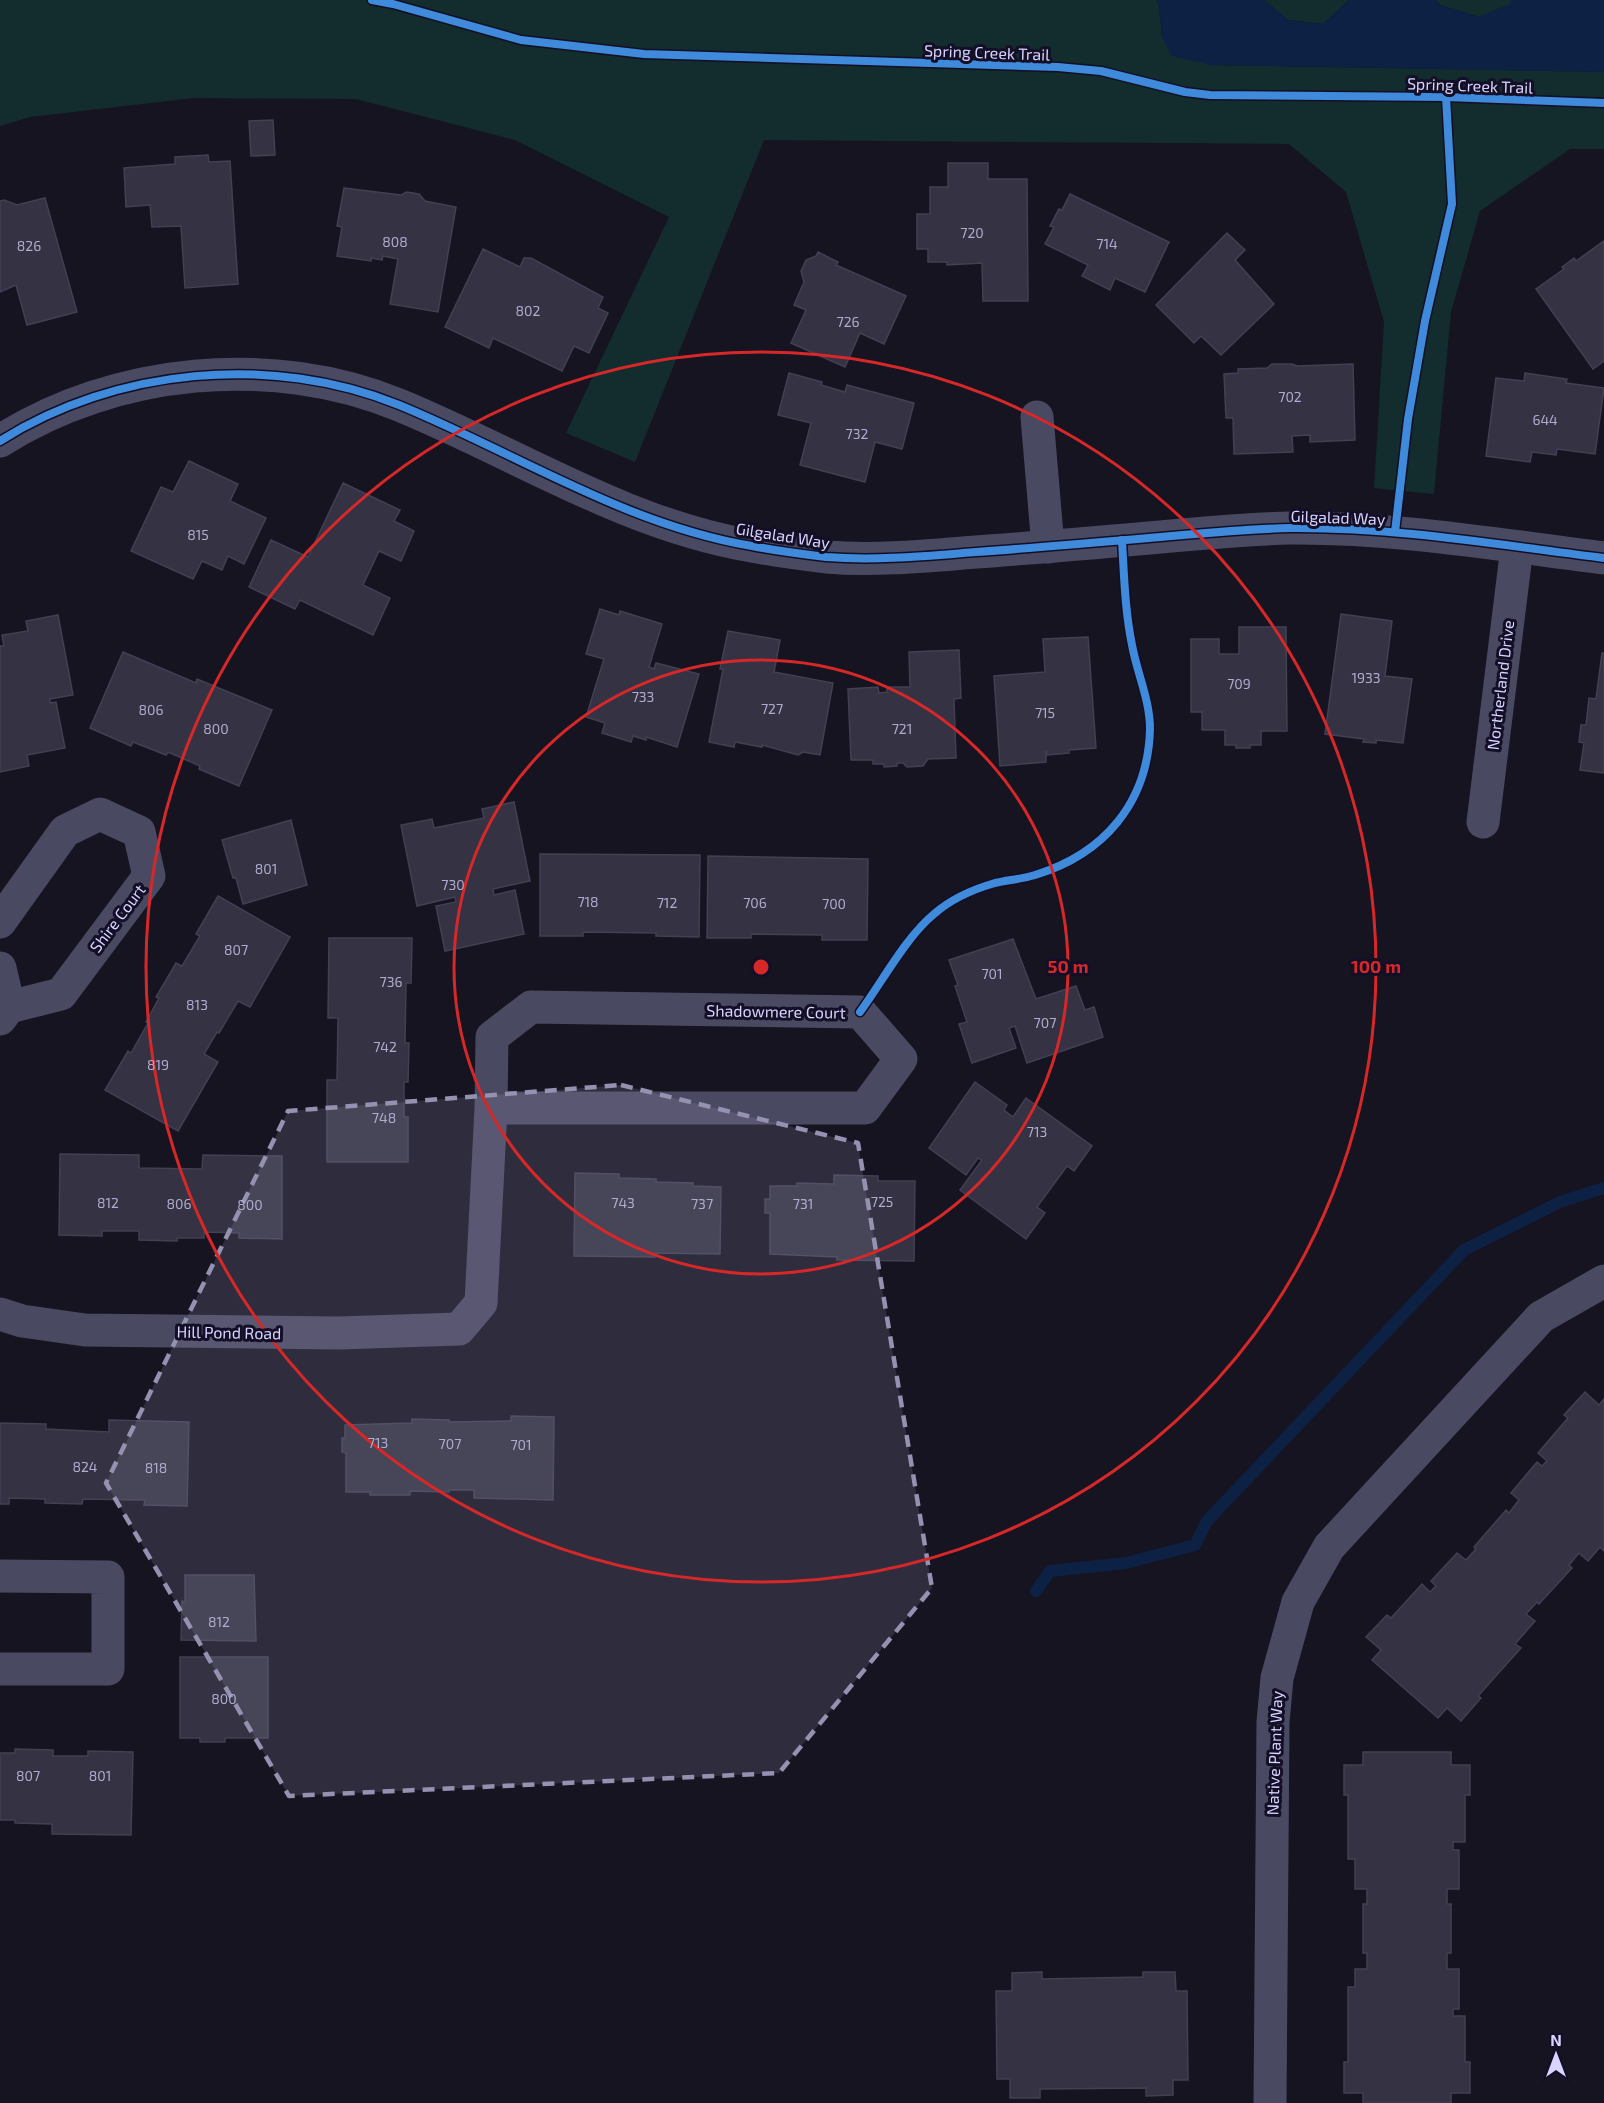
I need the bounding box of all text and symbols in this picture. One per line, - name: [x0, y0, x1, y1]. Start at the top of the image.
- street label: Spring Creek Trail: [924, 40, 1050, 64]
- street label: Spring Creek Trail: [1407, 73, 1533, 97]
- house number: 720: [960, 224, 984, 241]
- house number: 808: [382, 233, 408, 250]
- house number: 714: [1096, 235, 1118, 252]
- house number: 826: [17, 237, 41, 254]
- house number: 802: [516, 302, 541, 319]
- house number: 726: [836, 313, 860, 330]
- house number: 702: [1278, 388, 1302, 405]
- house number: 644: [1532, 411, 1558, 428]
- house number: 732: [846, 425, 869, 442]
- street label: Gilgalad Way: [1290, 506, 1386, 528]
- street label: Gilgalad Way: [735, 518, 832, 552]
- house number: 815: [187, 526, 209, 543]
- street label: Northerland Drive: [1483, 619, 1517, 751]
- house number: 1933: [1351, 669, 1381, 686]
- house number: 709: [1227, 675, 1251, 692]
- house number: 733: [632, 688, 654, 705]
- house number: 727: [761, 700, 783, 717]
- house number: 806: [139, 701, 163, 718]
- house number: 715: [1035, 704, 1055, 721]
- house number: 800: [203, 720, 229, 737]
- house number: 721: [892, 720, 912, 737]
- house number: 801: [255, 860, 277, 877]
- house number: 730: [441, 876, 465, 893]
- street label: Shire Court: [85, 880, 149, 956]
- house number: 718: [577, 893, 599, 910]
- house number: 712: [657, 894, 677, 911]
- house number: 706: [743, 894, 767, 911]
- house number: 700: [822, 895, 846, 912]
- house number: 807: [224, 941, 248, 958]
- text: 50 m: [1047, 955, 1089, 977]
- text: 100 m: [1351, 955, 1401, 977]
- centre of rings: [751, 957, 771, 977]
- house number: 701: [981, 965, 1003, 982]
- house number: 736: [380, 973, 402, 990]
- house number: 813: [186, 996, 208, 1013]
- street label: Shadowmere Court: [706, 1000, 846, 1022]
- house number: 707: [1034, 1014, 1056, 1031]
- house number: 742: [373, 1038, 397, 1055]
- house number: 819: [147, 1056, 169, 1073]
- house number: 748: [372, 1109, 396, 1126]
- house number: 713: [1027, 1123, 1047, 1140]
- house number: 725: [871, 1193, 893, 1210]
- house number: 812: [97, 1194, 119, 1211]
- house number: 743: [611, 1194, 635, 1211]
- house number: 806: [167, 1195, 191, 1212]
- house number: 737: [691, 1195, 713, 1212]
- house number: 731: [793, 1195, 813, 1212]
- house number: 800: [237, 1196, 263, 1213]
- street label: Hill Pond Road: [177, 1322, 281, 1342]
- house number: 713: [368, 1434, 388, 1451]
- house number: 707: [439, 1435, 461, 1452]
- house number: 701: [510, 1436, 532, 1453]
- house number: 824: [73, 1458, 97, 1475]
- house number: 818: [145, 1459, 167, 1476]
- house number: 812: [208, 1613, 230, 1630]
- house number: 800: [211, 1690, 237, 1707]
- street label: Native Plant Way: [1262, 1690, 1286, 1816]
- house number: 807: [16, 1767, 40, 1784]
- house number: 801: [89, 1767, 111, 1784]
- north arrow: [1526, 2025, 1586, 2085]
- text: N: [1550, 2030, 1562, 2049]

